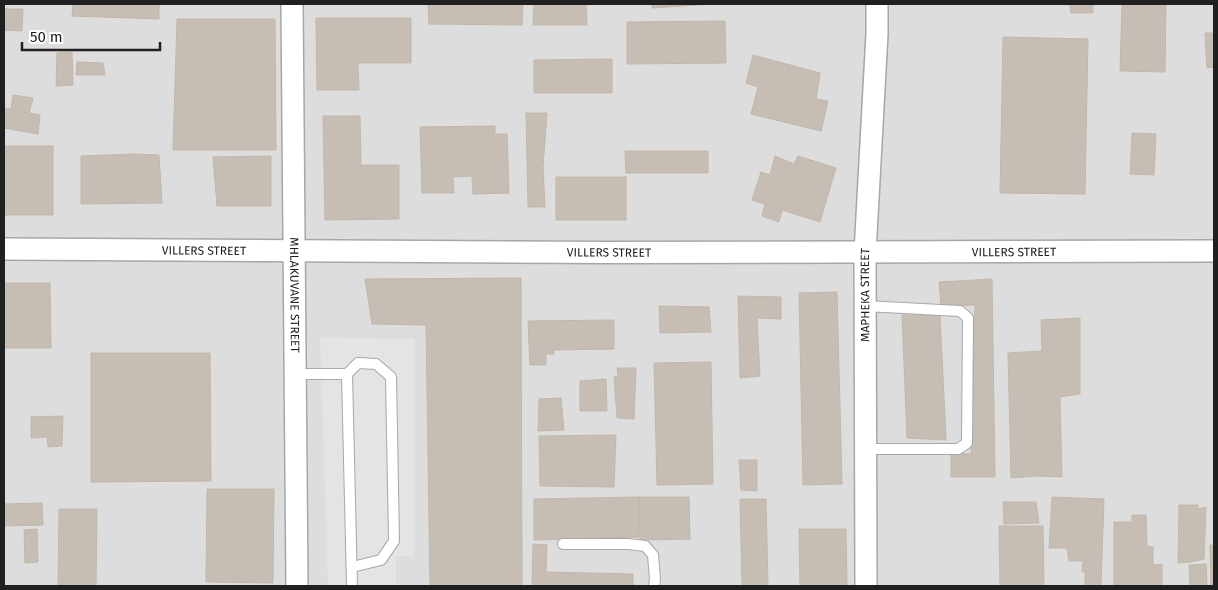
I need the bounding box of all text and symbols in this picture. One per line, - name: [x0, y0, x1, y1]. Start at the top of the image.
- scale bar: [22, 20, 160, 52]
- text: 50 m: [30, 28, 63, 46]
- street label: MHLAKUVANE STREET: [287, 237, 302, 354]
- street label: VILLERS STREET: [162, 243, 247, 258]
- street label: VILLERS STREET: [972, 245, 1057, 259]
- street label: VILLERS STREET: [567, 246, 652, 260]
- street label: MAPHEKA STREET: [858, 247, 872, 342]

